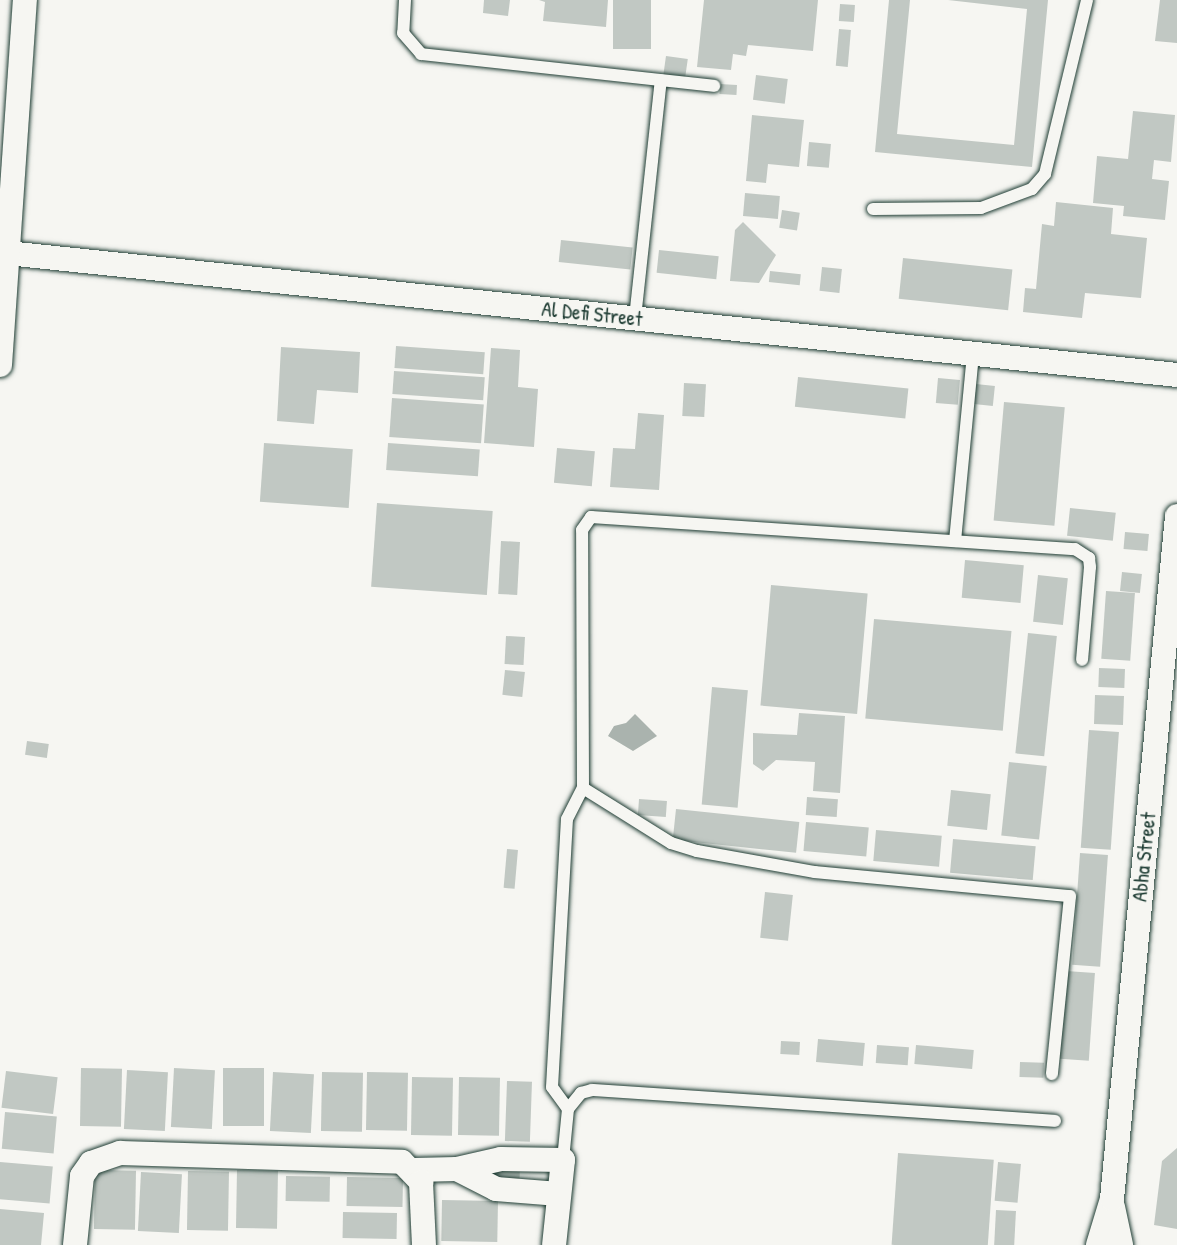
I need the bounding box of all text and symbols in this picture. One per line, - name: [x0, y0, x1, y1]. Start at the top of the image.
- street label: Al Defi Street: [540, 296, 644, 332]
- street label: Abha Street: [1127, 811, 1161, 903]

